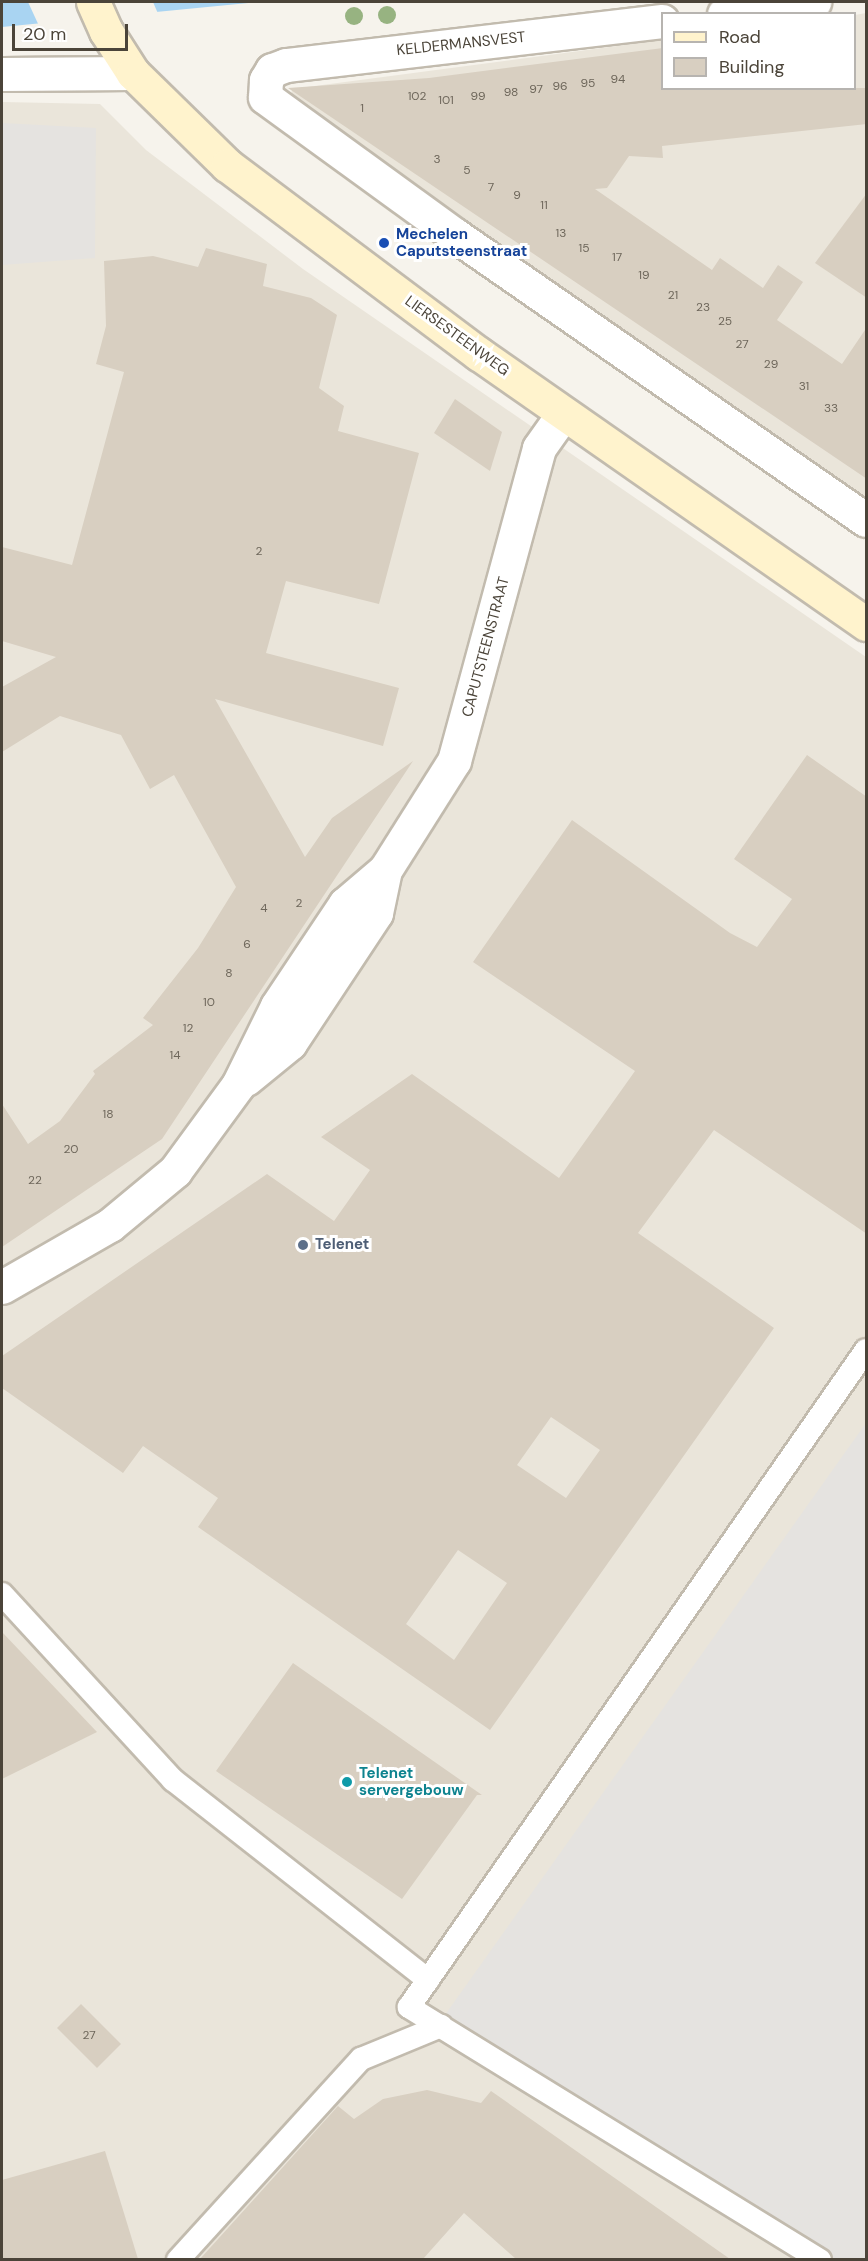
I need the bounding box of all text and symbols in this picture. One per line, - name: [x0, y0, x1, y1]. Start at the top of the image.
- scale bar: [15, 12, 130, 50]
- legend: [661, 12, 856, 90]
- text: 20 m: [23, 22, 66, 46]
- text: Road: [719, 25, 761, 49]
- street label: KELDERMANSVEST: [396, 28, 526, 60]
- text: Building: [719, 55, 784, 79]
- house number: 94: [611, 73, 625, 87]
- house number: 95: [581, 77, 595, 91]
- house number: 96: [552, 80, 568, 94]
- house number: 97: [529, 83, 543, 97]
- house number: 98: [504, 86, 518, 100]
- house number: 102: [408, 90, 426, 104]
- house number: 99: [470, 90, 486, 104]
- house number: 101: [438, 94, 454, 108]
- house number: 1: [360, 102, 364, 116]
- house number: 3: [433, 153, 441, 167]
- house number: 5: [463, 164, 471, 178]
- house number: 7: [488, 181, 494, 195]
- house number: 9: [513, 189, 521, 203]
- house number: 11: [540, 199, 548, 213]
- place label: Mechelen Caputsteenstraat: [396, 225, 527, 260]
- house number: 13: [556, 227, 566, 241]
- marker: Mechelen Caputsteenstraat: [377, 236, 391, 250]
- house number: 15: [578, 242, 590, 256]
- house number: 17: [612, 251, 622, 265]
- house number: 19: [638, 269, 650, 283]
- house number: 21: [668, 289, 678, 303]
- street label: LIERSESTEENWEG: [401, 292, 513, 380]
- house number: 23: [696, 301, 710, 315]
- house number: 25: [718, 315, 732, 329]
- house number: 27: [735, 338, 749, 352]
- house number: 29: [764, 358, 778, 372]
- house number: 31: [799, 380, 809, 394]
- house number: 33: [824, 402, 838, 416]
- house number: 2: [256, 545, 262, 559]
- street label: CAPUTSTEENSTRAAT: [459, 575, 513, 719]
- house number: 2: [296, 897, 302, 911]
- house number: 4: [260, 902, 268, 916]
- house number: 6: [243, 938, 251, 952]
- house number: 8: [225, 967, 233, 981]
- house number: 10: [203, 996, 215, 1010]
- house number: 12: [183, 1022, 193, 1036]
- house number: 14: [169, 1049, 181, 1063]
- house number: 18: [102, 1108, 114, 1122]
- house number: 20: [64, 1143, 78, 1157]
- house number: 22: [28, 1174, 42, 1188]
- place label: Telenet: [315, 1236, 369, 1254]
- marker: Telenet: [296, 1238, 310, 1252]
- place label: Telenet servergebouw: [359, 1764, 463, 1799]
- marker: Telenet servergebouw: [340, 1775, 354, 1789]
- house number: 27: [82, 2029, 96, 2043]

